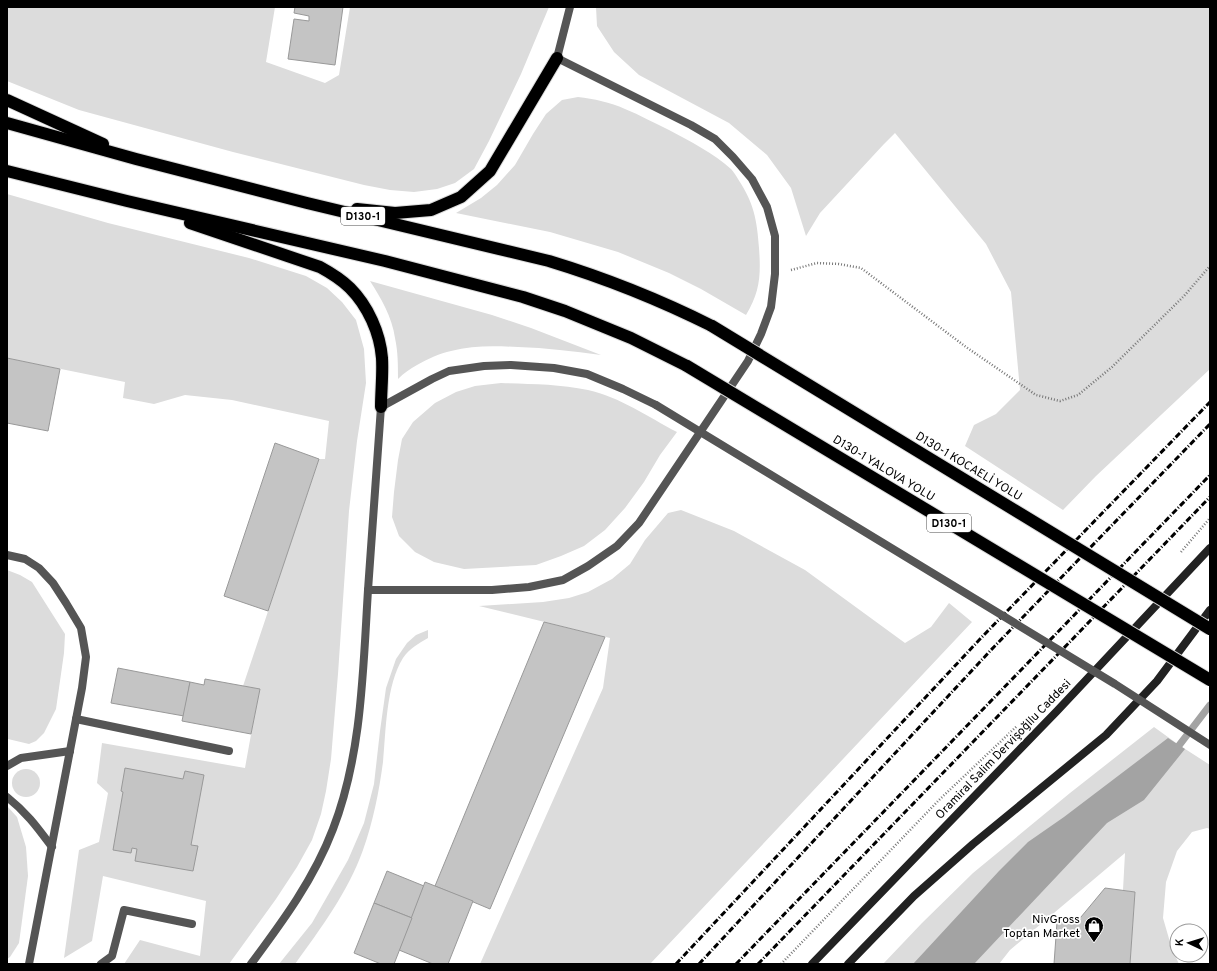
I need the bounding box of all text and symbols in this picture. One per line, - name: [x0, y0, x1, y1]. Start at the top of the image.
- road number: D130-1: [341, 207, 385, 225]
- street label: D130-1 KOCAELİ YOLU: [912, 429, 1025, 505]
- street label: D130-1 YALOVA YOLU: [830, 432, 937, 506]
- road number: D130-1: [927, 514, 971, 532]
- street label: Oramiral Salim Dervişoğllu Caddesi: [932, 676, 1075, 823]
- place label: NivGross Toptan Market: [1003, 912, 1080, 942]
- shop icon: NivGross Toptan Market: [1083, 915, 1105, 943]
- north arrow: [1169, 923, 1209, 963]
- text: K: [1173, 938, 1187, 947]

